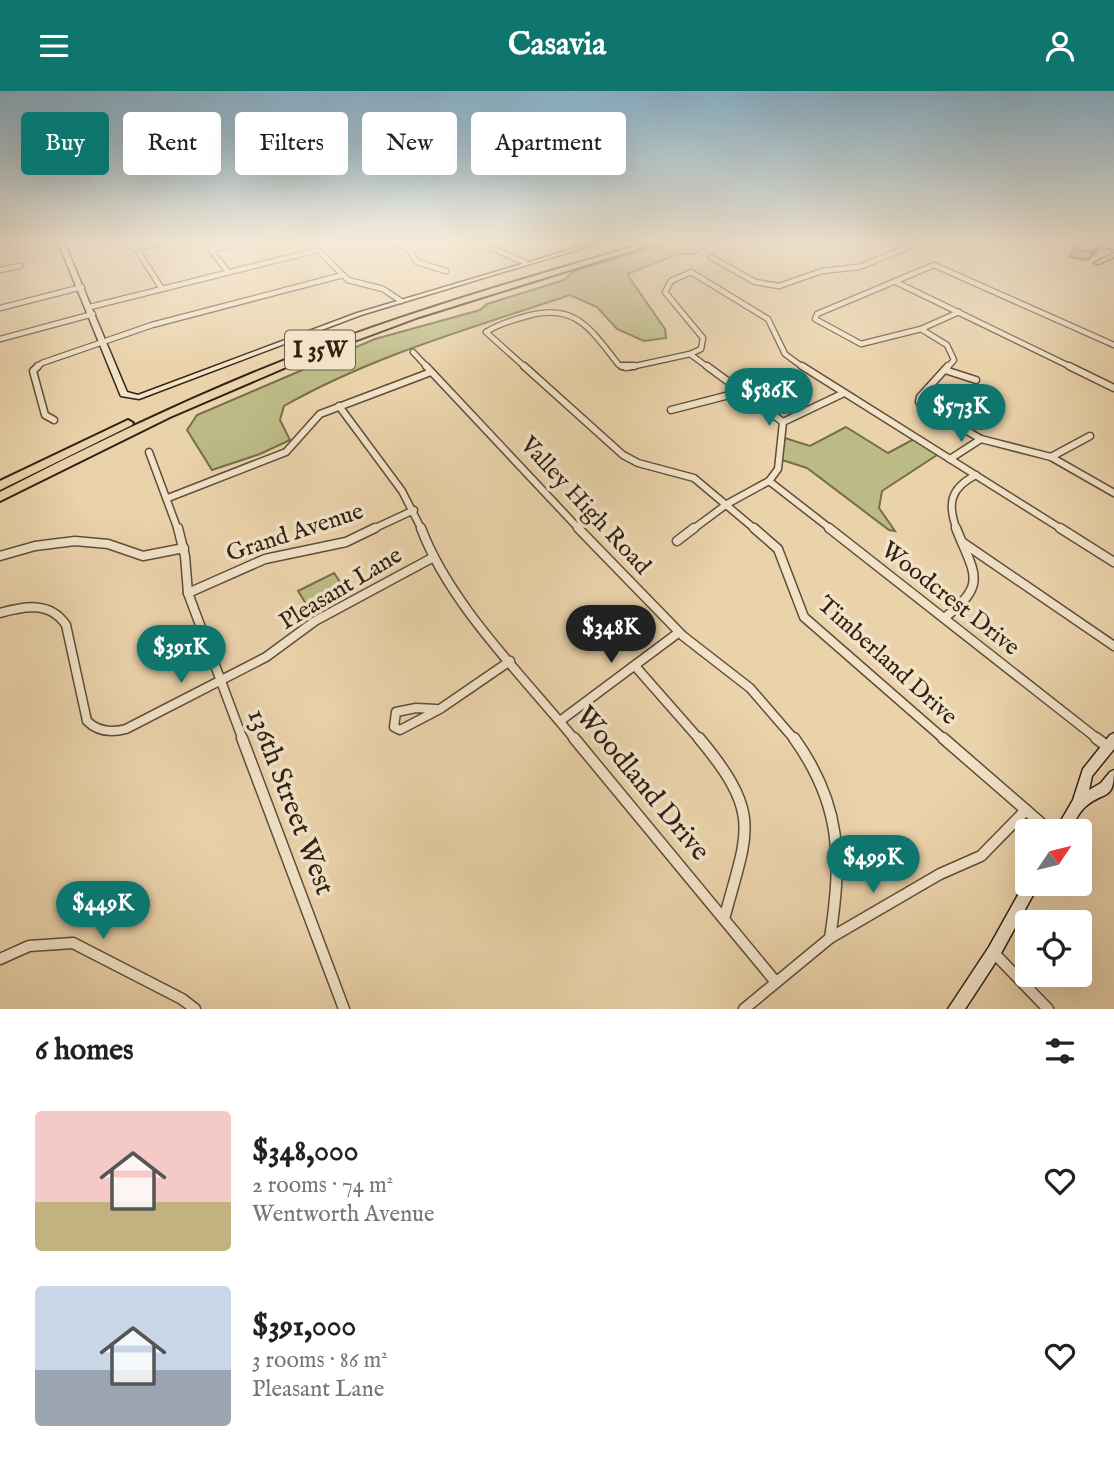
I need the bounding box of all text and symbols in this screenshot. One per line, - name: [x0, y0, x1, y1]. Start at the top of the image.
- text: Casavia: [508, 25, 606, 66]
- icon: menu: [35, 27, 73, 65]
- icon: person: [1041, 27, 1079, 65]
- chip: Buy: [21, 112, 109, 175]
- chip: Rent: [123, 112, 221, 175]
- chip: Filters: [235, 112, 348, 175]
- chip: New: [362, 112, 457, 175]
- chip: Apartment: [471, 112, 626, 175]
- road number: I 35W: [285, 331, 355, 369]
- pin: $586K: [720, 369, 818, 428]
- text: $586K: [741, 376, 797, 405]
- pin: $573K: [912, 385, 1010, 444]
- text: $573K: [932, 392, 990, 421]
- street label: Valley High Road: [512, 430, 657, 582]
- street label: Grand Avenue: [222, 496, 368, 570]
- street label: Woodcrest Drive: [874, 535, 1026, 663]
- street label: Pleasant Lane: [274, 540, 408, 638]
- street label: Timberland Drive: [810, 590, 964, 732]
- pin: $348K: [562, 605, 660, 665]
- text: $348K: [582, 613, 640, 642]
- pin: $391K: [132, 625, 230, 685]
- text: $391K: [153, 633, 209, 662]
- street label: Woodland Drive: [567, 699, 717, 869]
- street label: 136th Street West: [238, 704, 342, 900]
- north arrow: [1015, 819, 1092, 896]
- map controls: [1015, 819, 1092, 987]
- pin: $499K: [824, 835, 922, 895]
- text: $499K: [843, 843, 903, 872]
- pin: $449K: [54, 881, 152, 941]
- text: $449K: [72, 889, 134, 918]
- button: locate: [1015, 910, 1092, 987]
- text: 6 homes: [35, 1032, 134, 1070]
- icon: filters: [1041, 1032, 1079, 1070]
- text: $348,000: [252, 1133, 358, 1171]
- icon: home: [91, 1139, 175, 1223]
- icon: heart: [1041, 1162, 1079, 1200]
- text: 2 rooms · 74 m²: [252, 1171, 393, 1200]
- text: Wentworth Avenue: [252, 1200, 435, 1229]
- text: $391,000: [252, 1308, 356, 1346]
- icon: home: [91, 1314, 175, 1398]
- icon: heart: [1041, 1337, 1079, 1375]
- text: 3 rooms · 86 m²: [252, 1346, 388, 1375]
- text: Pleasant Lane: [252, 1375, 384, 1404]

